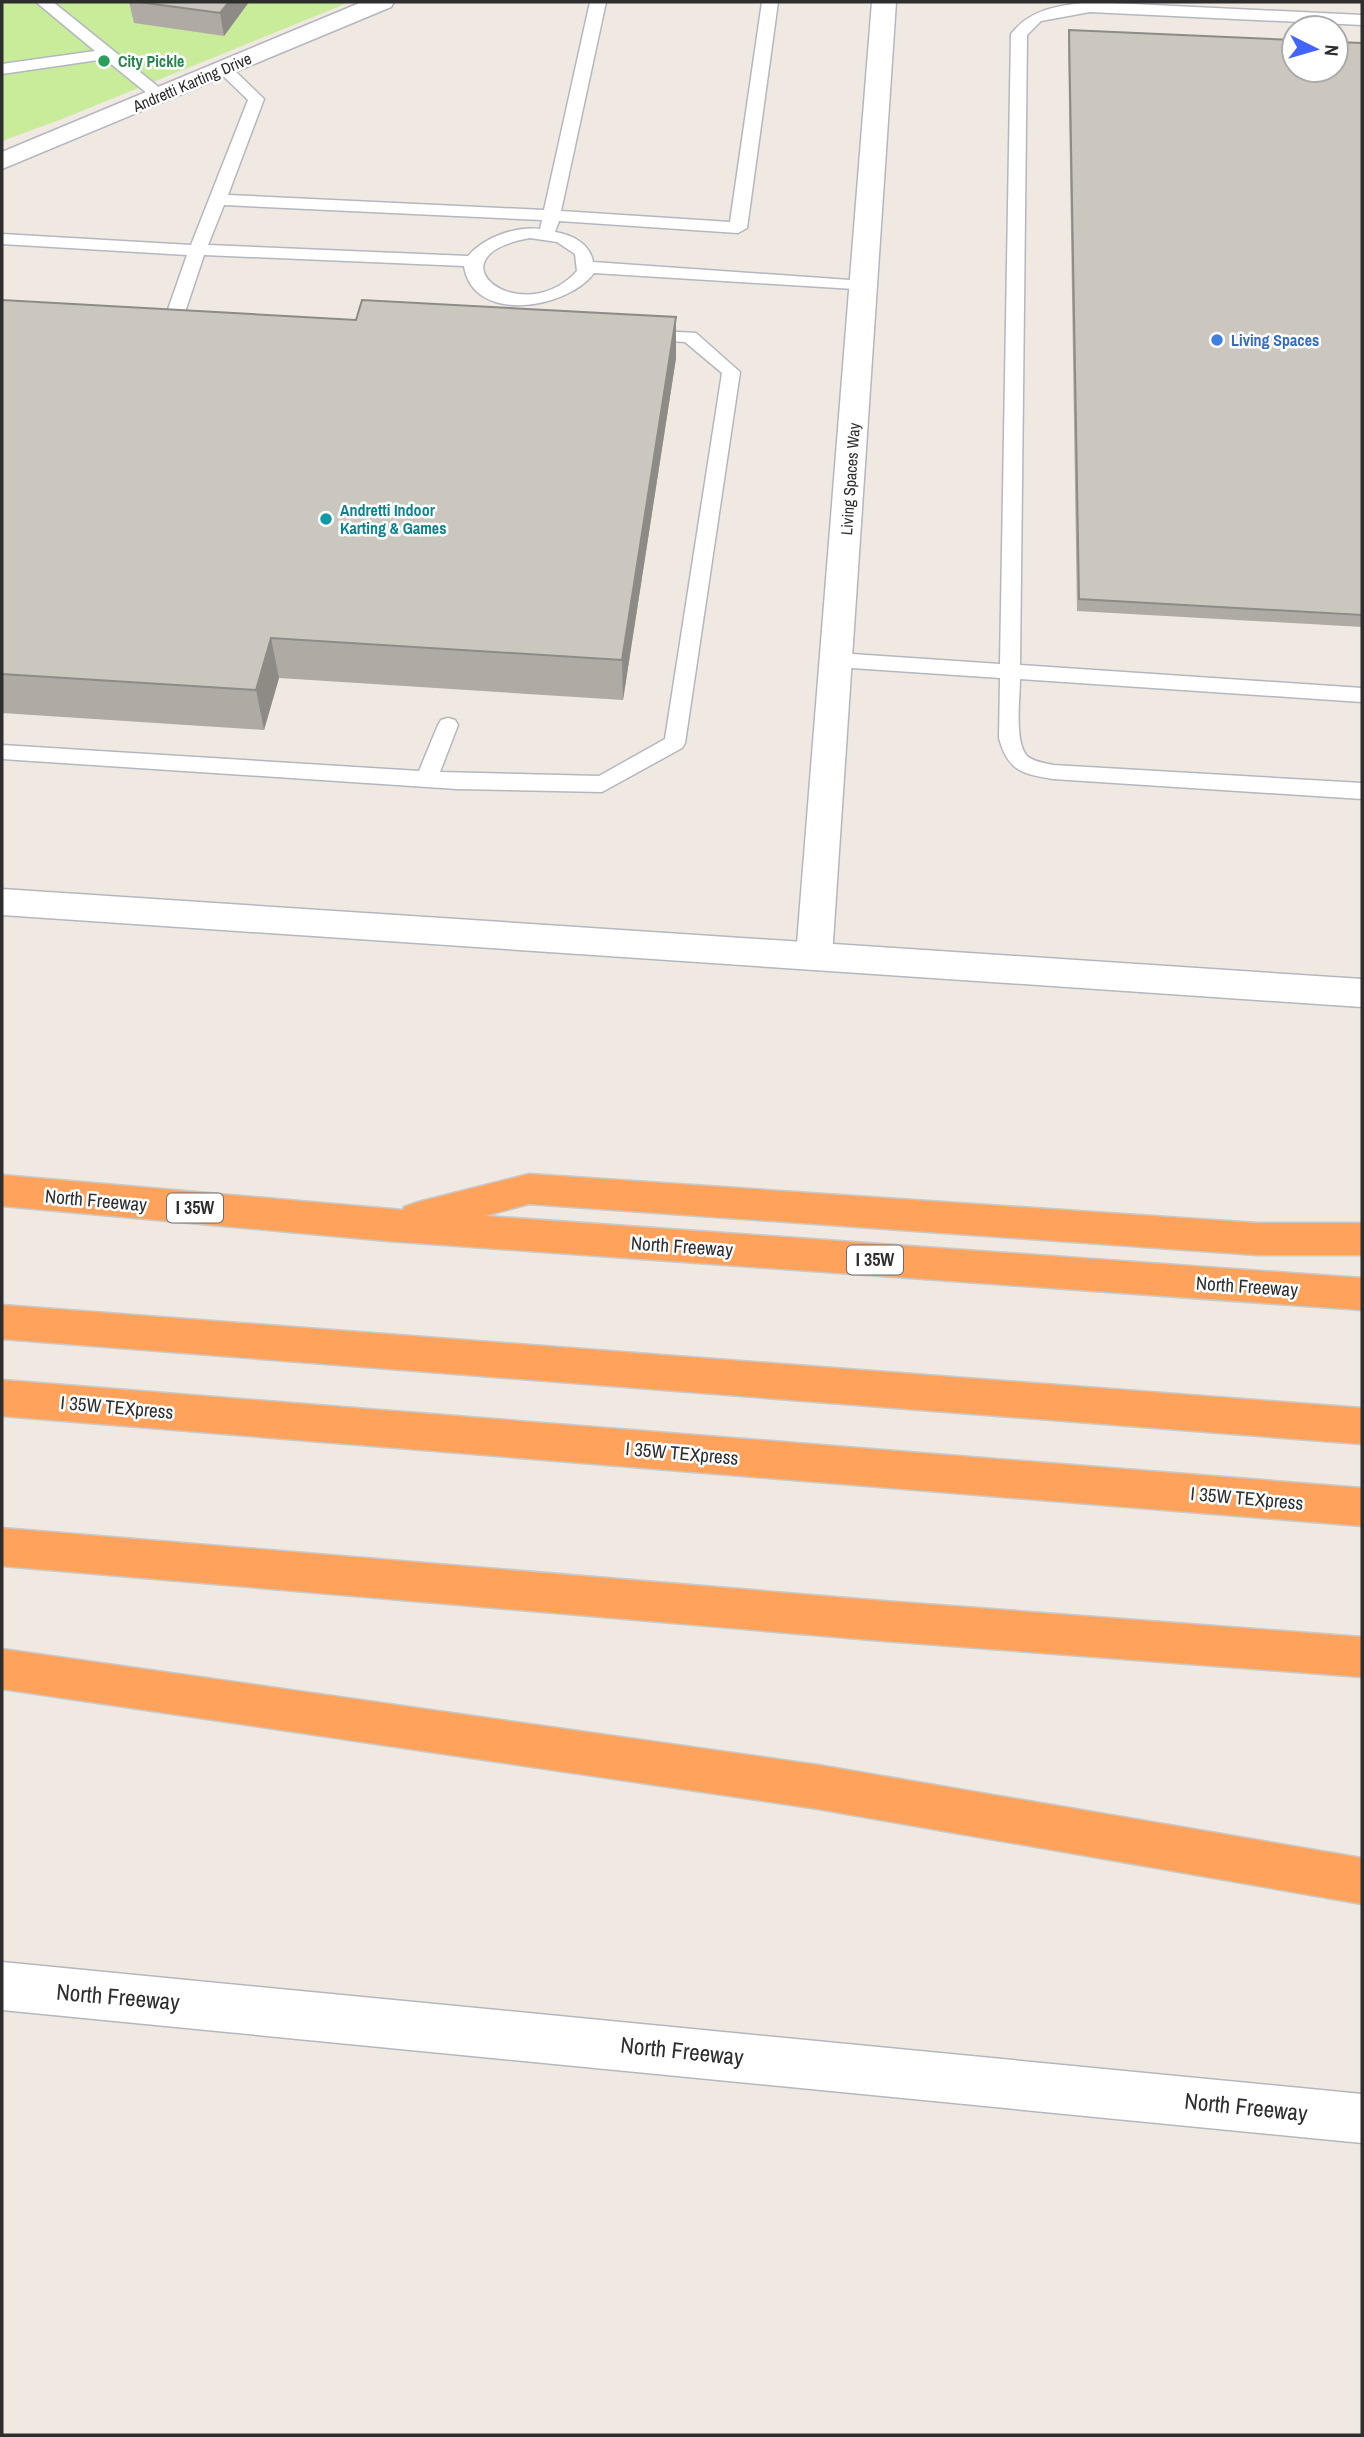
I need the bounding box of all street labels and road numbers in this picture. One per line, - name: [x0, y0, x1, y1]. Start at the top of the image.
- street label: Andretti Karting Drive: [128, 47, 255, 117]
- street label: Living Spaces Way: [835, 422, 865, 536]
- street label: North Freeway: [44, 1183, 148, 1217]
- road number: I 35W: [167, 1194, 223, 1223]
- street label: North Freeway: [630, 1229, 734, 1263]
- road number: I 35W: [847, 1246, 903, 1274]
- street label: North Freeway: [1195, 1269, 1299, 1303]
- street label: I 35W TEXpress: [59, 1389, 175, 1425]
- street label: I 35W TEXpress: [624, 1435, 740, 1471]
- street label: I 35W TEXpress: [1189, 1480, 1305, 1516]
- street label: North Freeway: [55, 1976, 182, 2017]
- street label: North Freeway: [619, 2029, 746, 2072]
- street label: North Freeway: [1183, 2085, 1310, 2128]

